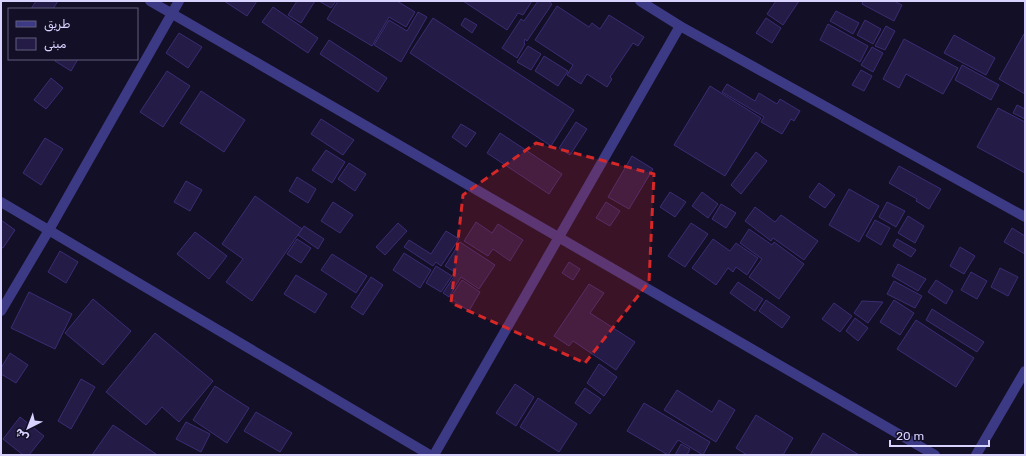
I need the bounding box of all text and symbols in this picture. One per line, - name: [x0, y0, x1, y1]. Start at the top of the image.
- legend: [8, 8, 138, 60]
- text: طريق: [44, 17, 70, 32]
- text: مبنى: [44, 37, 67, 52]
- north arrow: [8, 408, 48, 448]
- scale bar: [890, 422, 989, 448]
- text: ش: [12, 426, 31, 445]
- text: 20 m: [896, 429, 924, 443]

